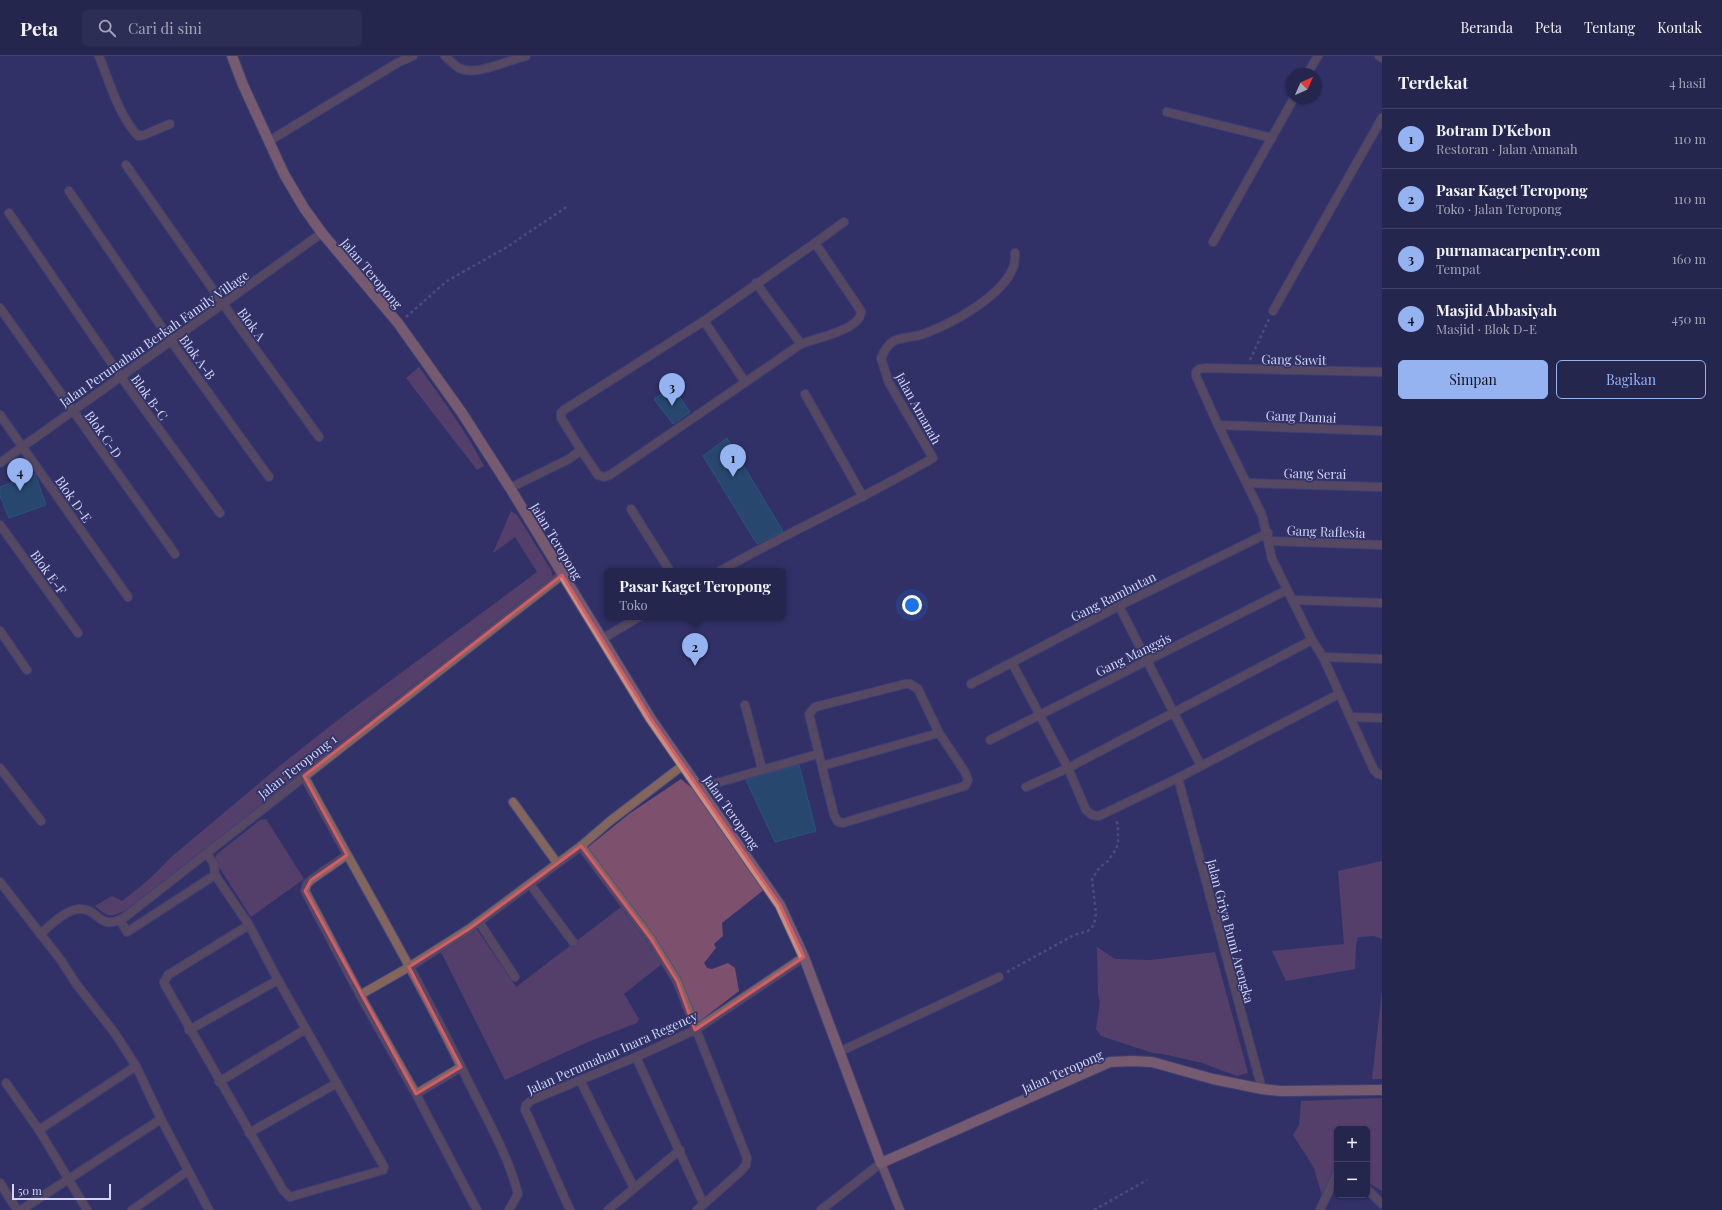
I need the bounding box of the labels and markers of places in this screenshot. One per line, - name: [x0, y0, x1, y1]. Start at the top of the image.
- pin: 3: [659, 373, 685, 406]
- pin: 1: [720, 444, 746, 477]
- pin: 4: [7, 458, 33, 491]
- pin: 2: [682, 633, 708, 666]

